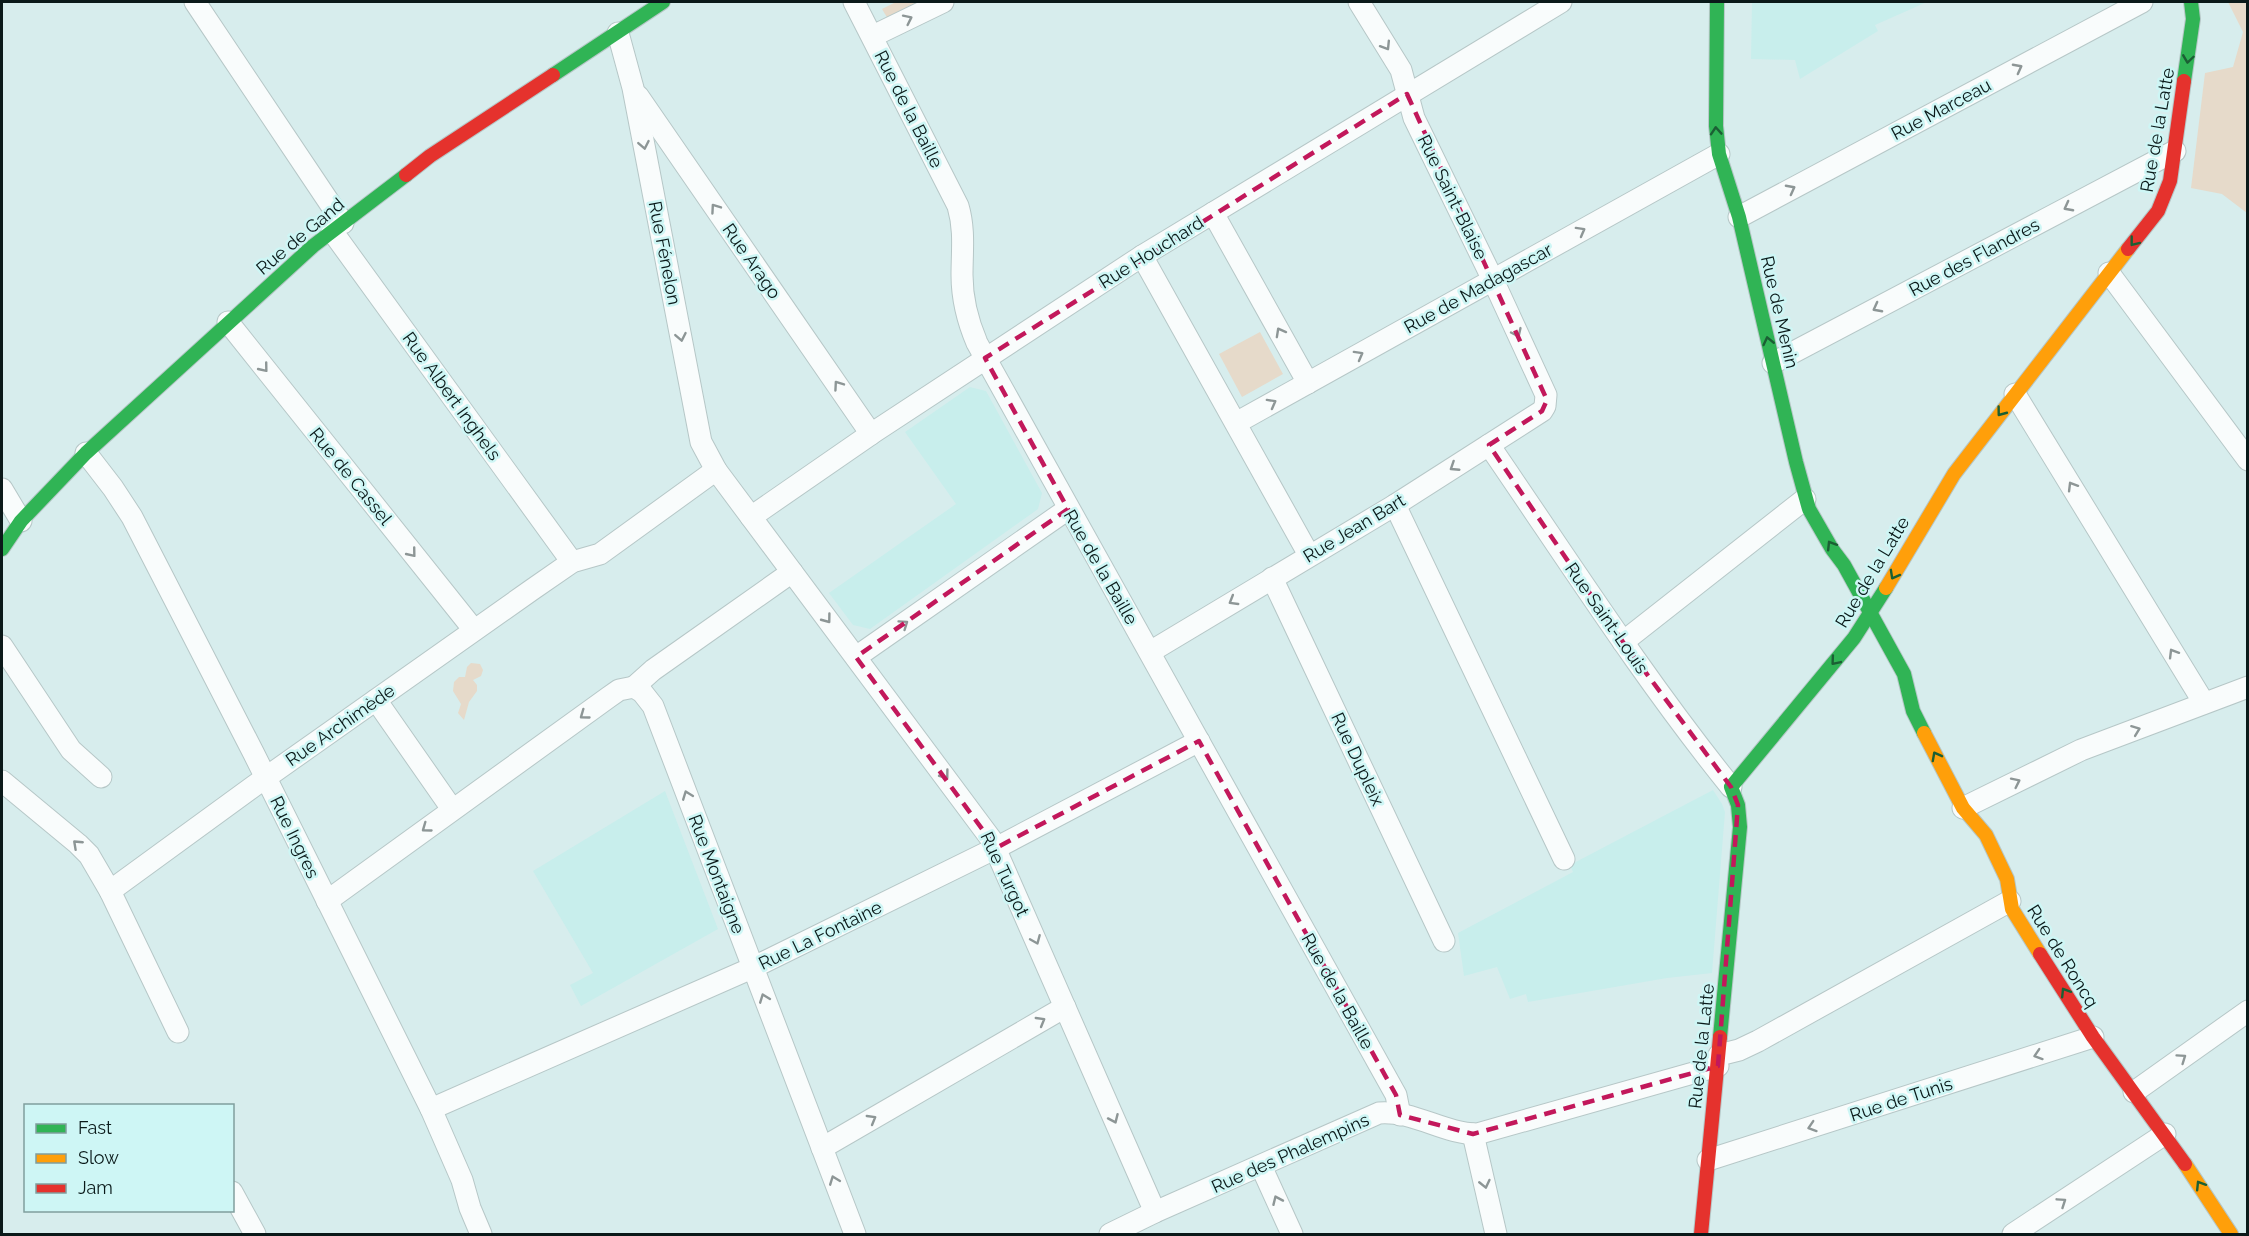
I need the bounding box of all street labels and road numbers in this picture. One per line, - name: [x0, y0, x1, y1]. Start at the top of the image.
- street label: Rue de la Baille: [870, 47, 948, 172]
- street label: Rue de la Latte: [2136, 66, 2178, 194]
- street label: Rue Marceau: [1888, 74, 1994, 144]
- street label: Rue Saint-Blaise: [1414, 131, 1492, 263]
- street label: Rue de Gand: [252, 193, 348, 279]
- street label: Rue Fénelon: [645, 199, 685, 307]
- street label: Rue Houchard: [1095, 211, 1207, 293]
- street label: Rue des Flandres: [1905, 214, 2043, 300]
- street label: Rue Arago: [718, 219, 786, 303]
- street label: Rue de Madagascar: [1400, 238, 1556, 337]
- street label: Rue de Menin: [1757, 254, 1803, 370]
- street label: Rue Albert Inghels: [398, 328, 506, 464]
- street label: Rue de Cassel: [305, 423, 397, 529]
- street label: Rue Jean Bart: [1299, 489, 1409, 567]
- street label: Rue de la Baille: [1060, 506, 1143, 629]
- street label: Rue de la Latte: [1831, 512, 1914, 631]
- street label: Rue Saint-Louis: [1561, 559, 1653, 678]
- street label: Rue Archimède: [281, 679, 399, 770]
- street label: Rue Dupleix: [1327, 709, 1389, 809]
- street label: Rue Ingres: [266, 792, 324, 882]
- street label: Rue Montaigne: [685, 811, 750, 937]
- street label: Rue Turgot: [976, 828, 1034, 920]
- street label: Rue La Fontaine: [755, 896, 885, 974]
- street label: Rue de Roncq: [2023, 901, 2103, 1011]
- street label: Rue de la Baille: [1297, 929, 1379, 1053]
- street label: Rue de la Latte: [1684, 982, 1718, 1110]
- street label: Rue de Tunis: [1847, 1072, 1955, 1125]
- street label: Rue des Phalempins: [1208, 1109, 1372, 1197]

